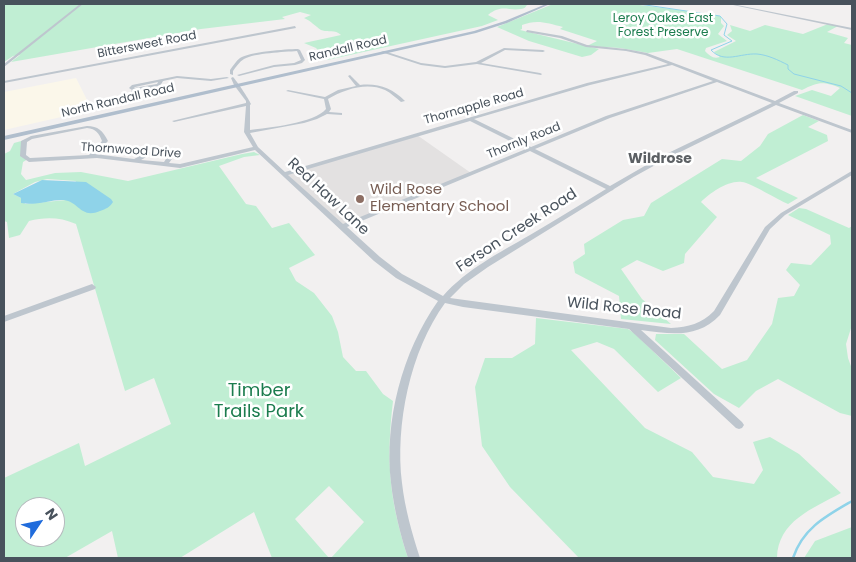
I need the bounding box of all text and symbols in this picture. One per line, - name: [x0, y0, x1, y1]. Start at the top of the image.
- park label: Leroy Oakes East Forest Preserve: [613, 12, 713, 40]
- street label: Bittersweet Road: [96, 28, 198, 62]
- street label: Randall Road: [308, 33, 388, 65]
- street label: North Randall Road: [60, 81, 176, 121]
- street label: Thornapple Road: [422, 86, 526, 128]
- street label: Thornly Road: [485, 120, 563, 162]
- street label: Thornwood Drive: [80, 140, 182, 162]
- district label: Wildrose: [628, 151, 692, 167]
- street label: Red Haw Lane: [283, 155, 373, 239]
- place label: Wild Rose Elementary School: [370, 181, 509, 216]
- street label: Ferson Creek Road: [453, 185, 581, 277]
- marker: Wild Rose Elementary School: [354, 193, 366, 205]
- street label: Wild Rose Road: [566, 294, 682, 324]
- park label: Timber Trails Park: [214, 380, 304, 422]
- north arrow: [15, 497, 65, 547]
- text: N: [40, 504, 63, 524]

